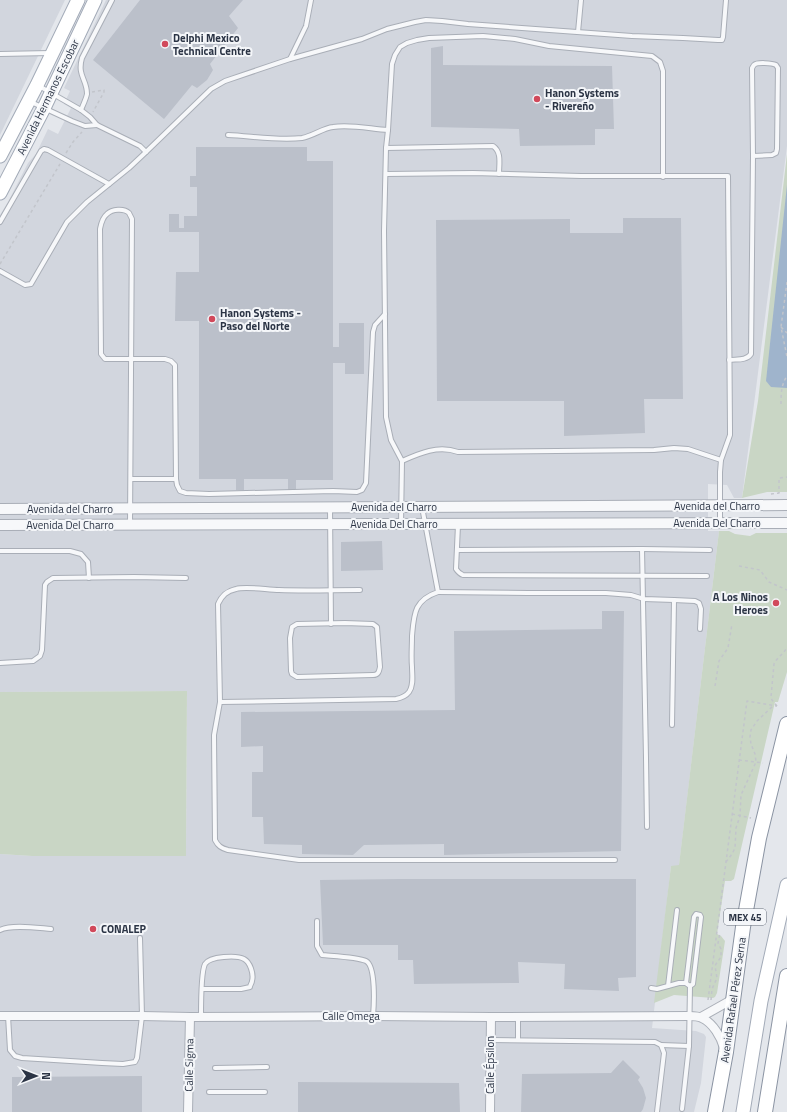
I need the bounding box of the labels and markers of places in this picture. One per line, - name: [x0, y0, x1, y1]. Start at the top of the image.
- place label: Delphi Mexico Technical Centre: [173, 30, 251, 59]
- marker: Delphi Mexico Technical Centre: [160, 39, 170, 49]
- place label: Hanon Systems - Rivereño: [545, 85, 619, 114]
- marker: Hanon Systems - Rivereño: [532, 94, 542, 104]
- place label: Hanon Systems - Paso del Norte: [220, 305, 301, 334]
- marker: Hanon Systems - Paso del Norte: [207, 314, 217, 324]
- place label: A Los Ninos Heroes: [713, 589, 768, 618]
- marker: A Los Ninos Heroes: [771, 598, 781, 608]
- place label: CONALEP: [101, 921, 147, 937]
- marker: CONALEP: [88, 924, 98, 934]

